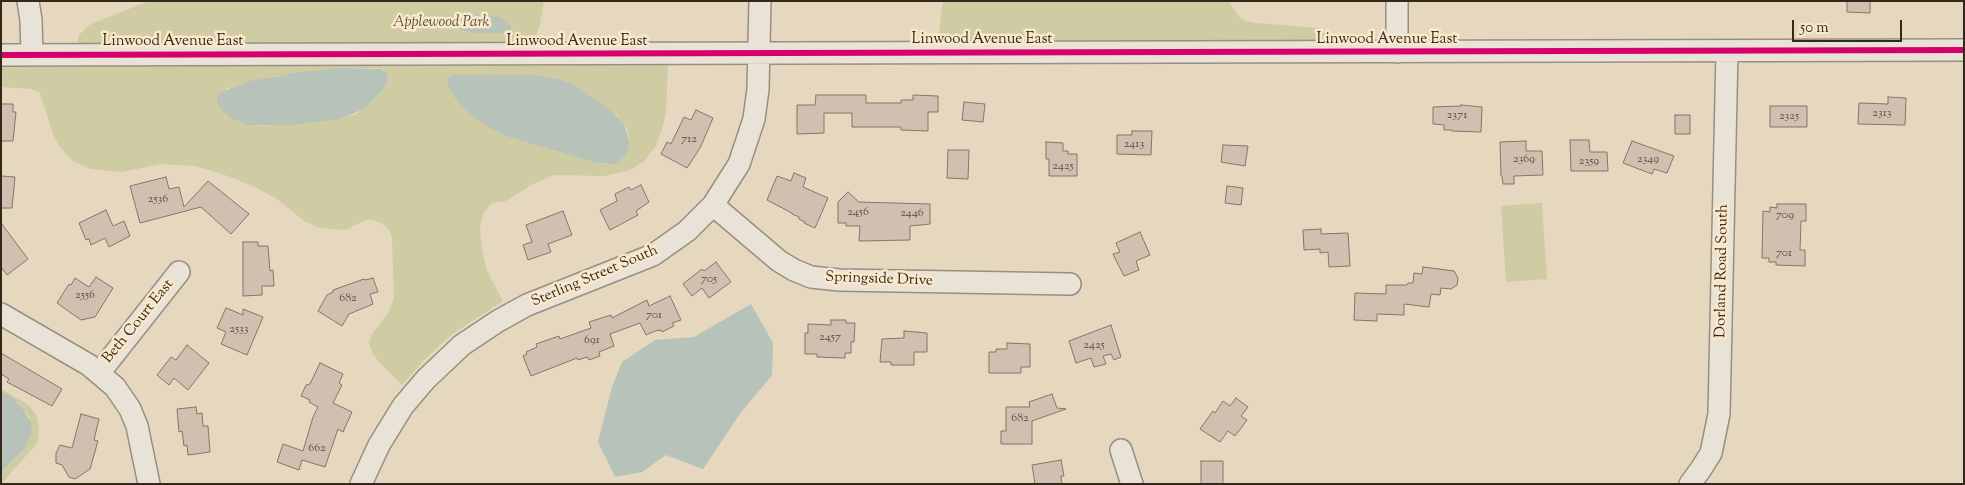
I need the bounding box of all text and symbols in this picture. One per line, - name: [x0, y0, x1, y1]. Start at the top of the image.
- scale bar: [1795, 10, 1905, 42]
- park label: Applewood Park: [393, 14, 489, 32]
- text: 50 m: [1800, 18, 1829, 39]
- street label: Linwood Avenue East: [912, 31, 1052, 49]
- street label: Linwood Avenue East: [1317, 31, 1457, 49]
- street label: Linwood Avenue East: [103, 33, 243, 51]
- street label: Linwood Avenue East: [507, 33, 647, 51]
- house number: 2313: [1872, 107, 1892, 121]
- house number: 2371: [1447, 109, 1467, 123]
- house number: 2325: [1779, 110, 1799, 124]
- house number: 712: [681, 133, 697, 147]
- house number: 2413: [1124, 138, 1144, 152]
- house number: 2369: [1513, 153, 1535, 167]
- house number: 2349: [1637, 153, 1659, 167]
- house number: 2359: [1579, 155, 1599, 169]
- house number: 2425: [1052, 160, 1074, 174]
- house number: 2536: [148, 193, 168, 207]
- street label: Dorland Road South: [1713, 204, 1733, 338]
- house number: 2456: [847, 206, 869, 220]
- house number: 2446: [900, 207, 924, 221]
- house number: 709: [1776, 209, 1794, 223]
- street label: Sterling Street South: [529, 242, 661, 312]
- house number: 701: [1776, 247, 1792, 261]
- street label: Springside Drive: [825, 269, 933, 291]
- house number: 705: [701, 273, 717, 287]
- street label: Beth Court East: [100, 276, 178, 368]
- house number: 2556: [75, 289, 95, 303]
- house number: 682: [339, 292, 357, 306]
- house number: 701: [646, 309, 662, 323]
- house number: 2533: [229, 323, 249, 337]
- house number: 2457: [819, 331, 841, 345]
- house number: 691: [584, 334, 600, 348]
- house number: 2425: [1083, 339, 1105, 353]
- house number: 682: [1011, 412, 1029, 426]
- house number: 662: [308, 442, 326, 456]

